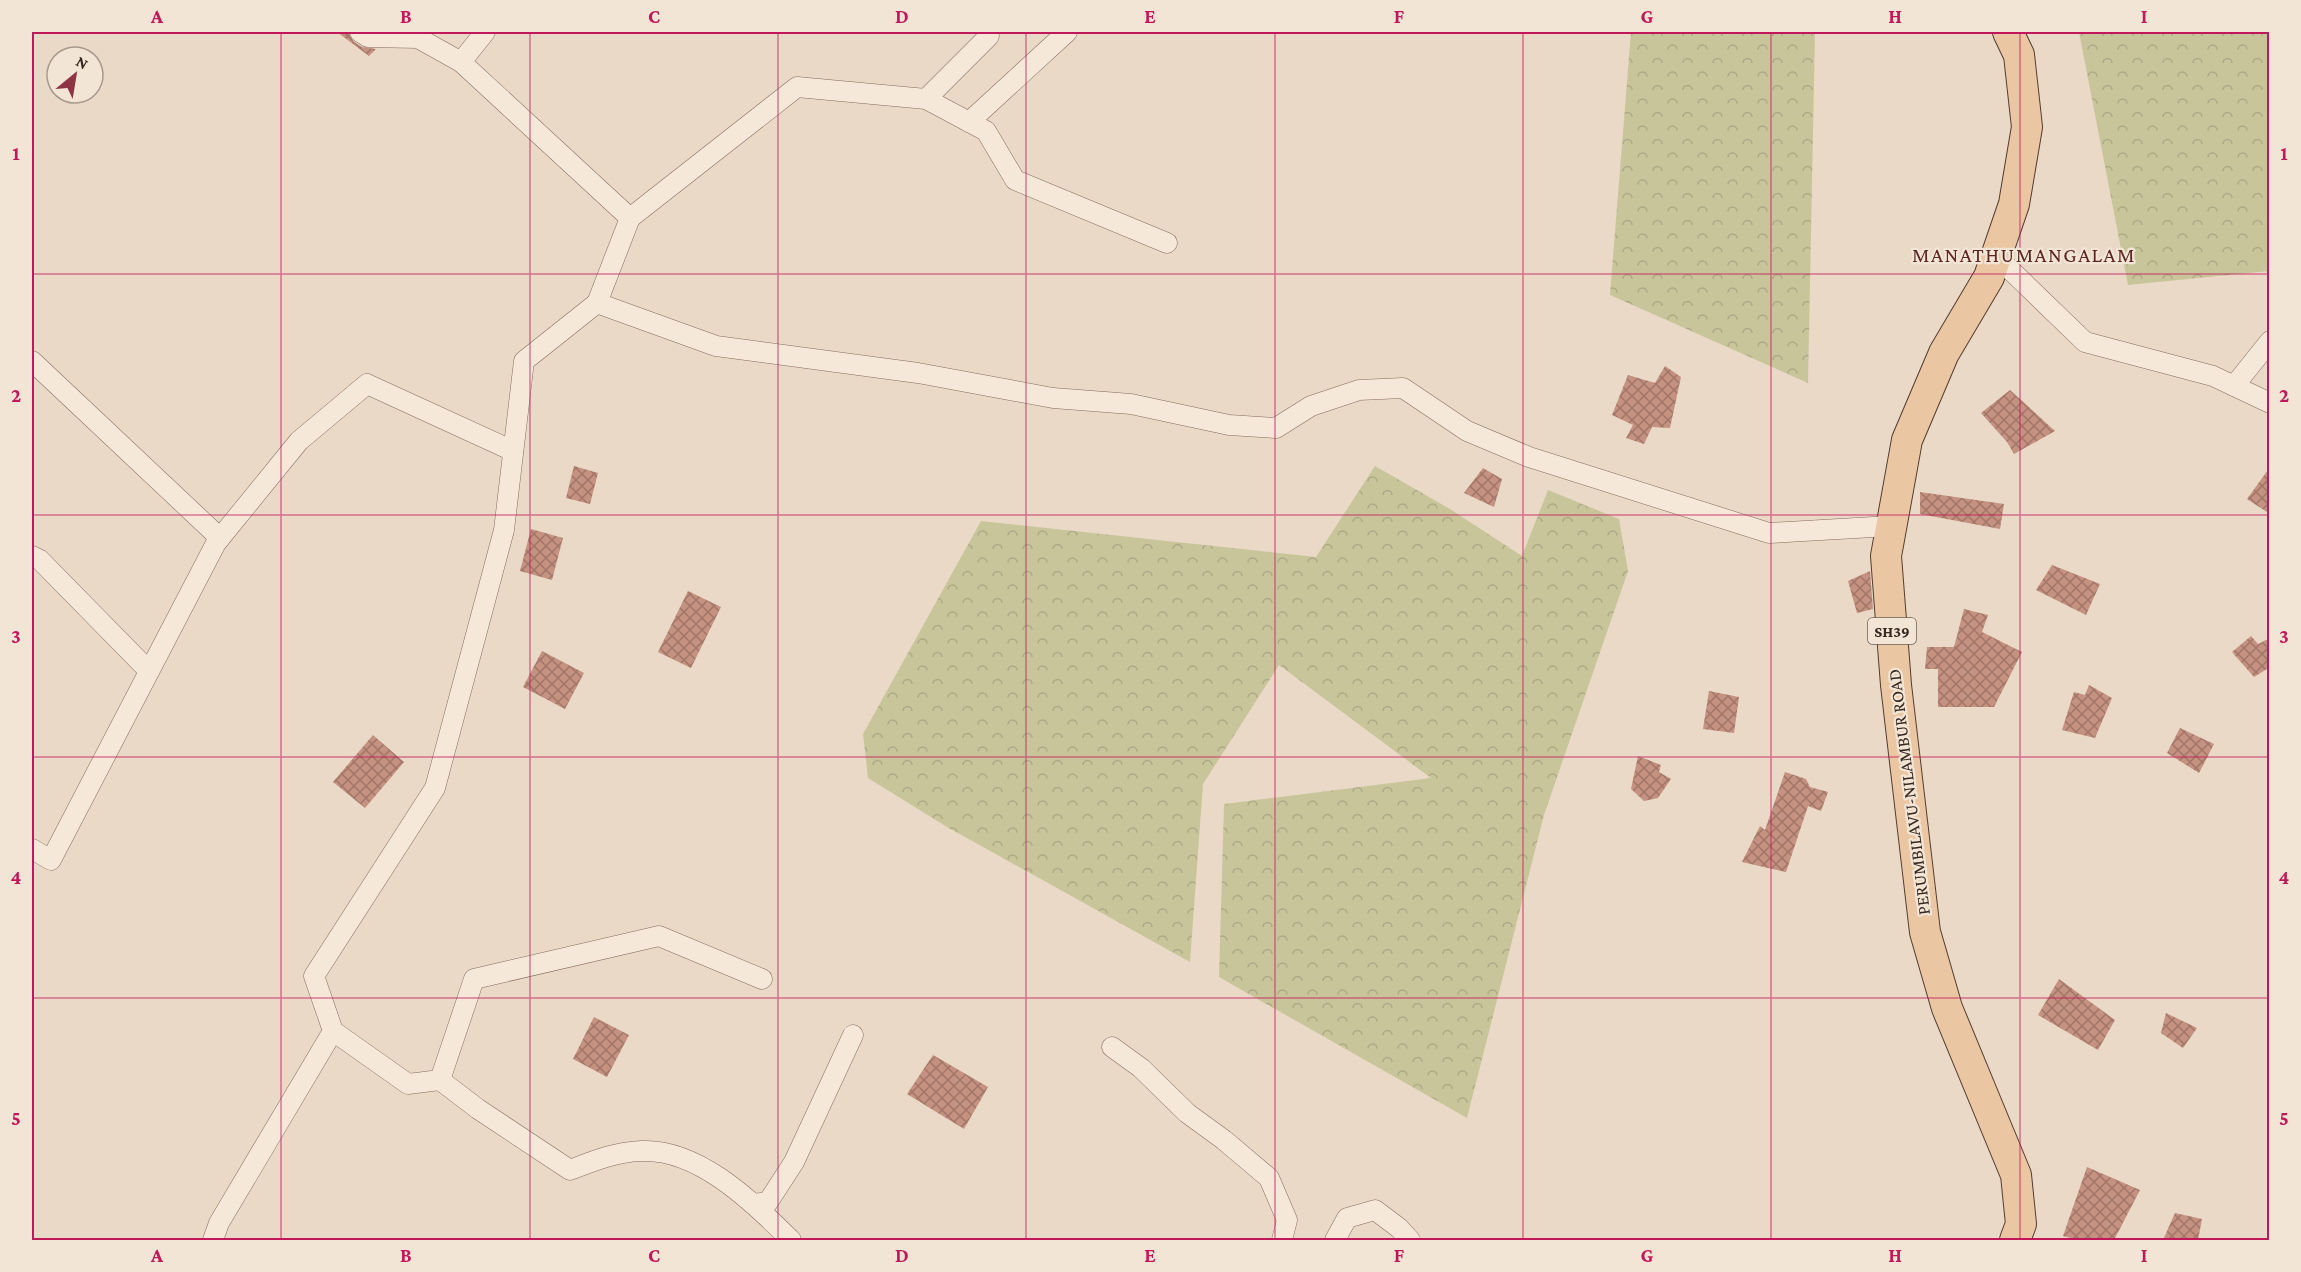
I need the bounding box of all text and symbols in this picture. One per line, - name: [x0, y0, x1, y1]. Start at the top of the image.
- text: A: [150, 5, 164, 27]
- text: B: [400, 5, 412, 27]
- text: C: [648, 5, 660, 27]
- text: D: [895, 5, 909, 27]
- text: E: [1144, 5, 1156, 27]
- text: F: [1394, 5, 1405, 27]
- text: G: [1641, 5, 1654, 27]
- text: H: [1888, 5, 1902, 27]
- text: I: [2141, 5, 2148, 27]
- north arrow: [45, 45, 105, 105]
- text: N: [73, 52, 91, 73]
- text: 1: [12, 142, 20, 164]
- text: 1: [2280, 142, 2288, 164]
- district label: MANATHUMANGALAM: [1912, 243, 2136, 267]
- text: 2: [11, 384, 21, 406]
- text: 2: [2279, 384, 2289, 406]
- road number: SH39: [1868, 618, 1916, 644]
- text: 3: [11, 625, 21, 647]
- text: 3: [2279, 625, 2289, 647]
- street label: PERUMBILAVU-NILAMBUR ROAD: [1884, 668, 1934, 916]
- text: 4: [11, 866, 22, 888]
- text: 4: [2279, 866, 2290, 888]
- text: 5: [11, 1107, 21, 1129]
- text: 5: [2279, 1107, 2289, 1129]
- text: A: [150, 1244, 164, 1266]
- text: B: [400, 1244, 412, 1266]
- text: C: [648, 1244, 660, 1266]
- text: D: [895, 1244, 909, 1266]
- text: E: [1144, 1244, 1156, 1266]
- text: F: [1394, 1244, 1405, 1266]
- text: G: [1641, 1244, 1654, 1266]
- text: H: [1888, 1244, 1902, 1266]
- text: I: [2141, 1244, 2148, 1266]

